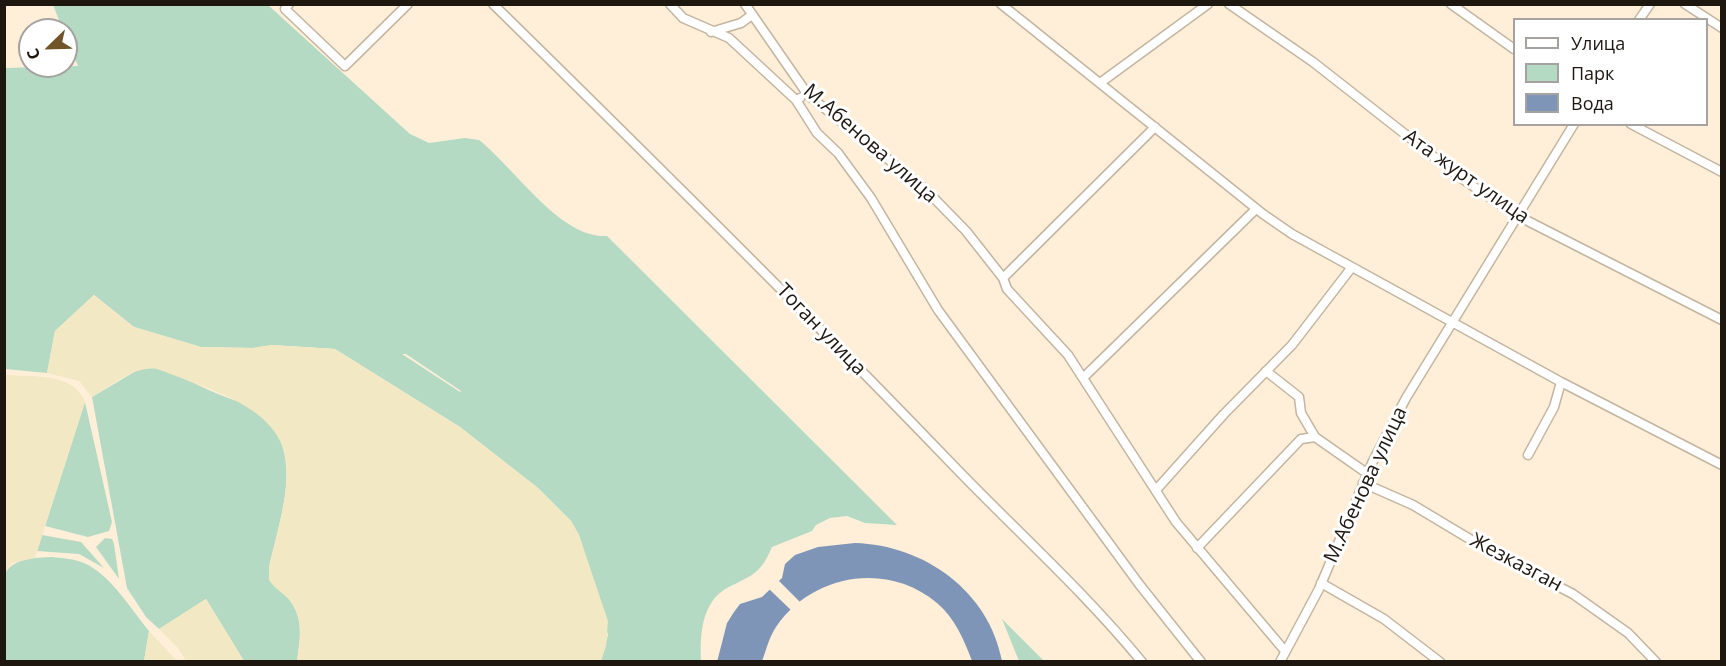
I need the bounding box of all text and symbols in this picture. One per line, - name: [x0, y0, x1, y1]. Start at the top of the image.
- north arrow: [18, 18, 78, 78]
- legend: [1513, 18, 1708, 126]
- text: Улица: [1571, 31, 1625, 55]
- text: С: [21, 45, 45, 63]
- text: Парк: [1571, 61, 1614, 85]
- street label: М.Абенова улица: [798, 79, 942, 209]
- text: Вода: [1571, 91, 1614, 115]
- street label: Ата журт улица: [1399, 125, 1533, 229]
- street label: Тоган улица: [771, 279, 871, 381]
- street label: М.Абенова улица: [1319, 403, 1413, 567]
- street label: Жезказган: [1466, 529, 1566, 597]

